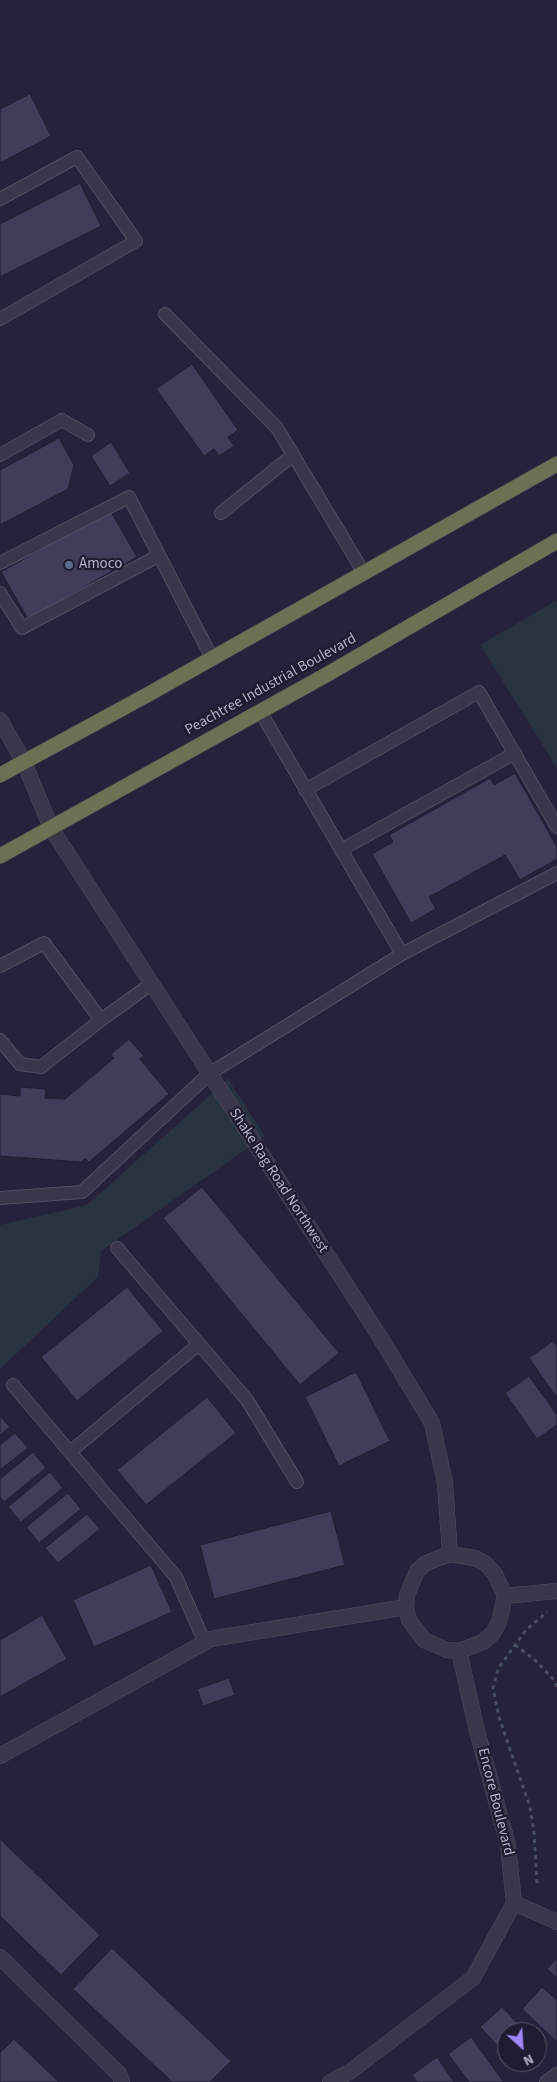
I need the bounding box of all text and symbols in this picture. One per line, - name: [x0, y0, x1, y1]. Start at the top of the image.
- place label: Amoco: [79, 556, 122, 574]
- marker: Amoco: [63, 559, 75, 571]
- street label: Peachtree Industrial Boulevard: [182, 630, 360, 740]
- street label: Shake Rag Road Northwest: [225, 1105, 331, 1257]
- street label: Encore Boulevard: [473, 1746, 517, 1858]
- north arrow: [497, 2022, 547, 2072]
- text: N: [520, 2049, 537, 2071]

